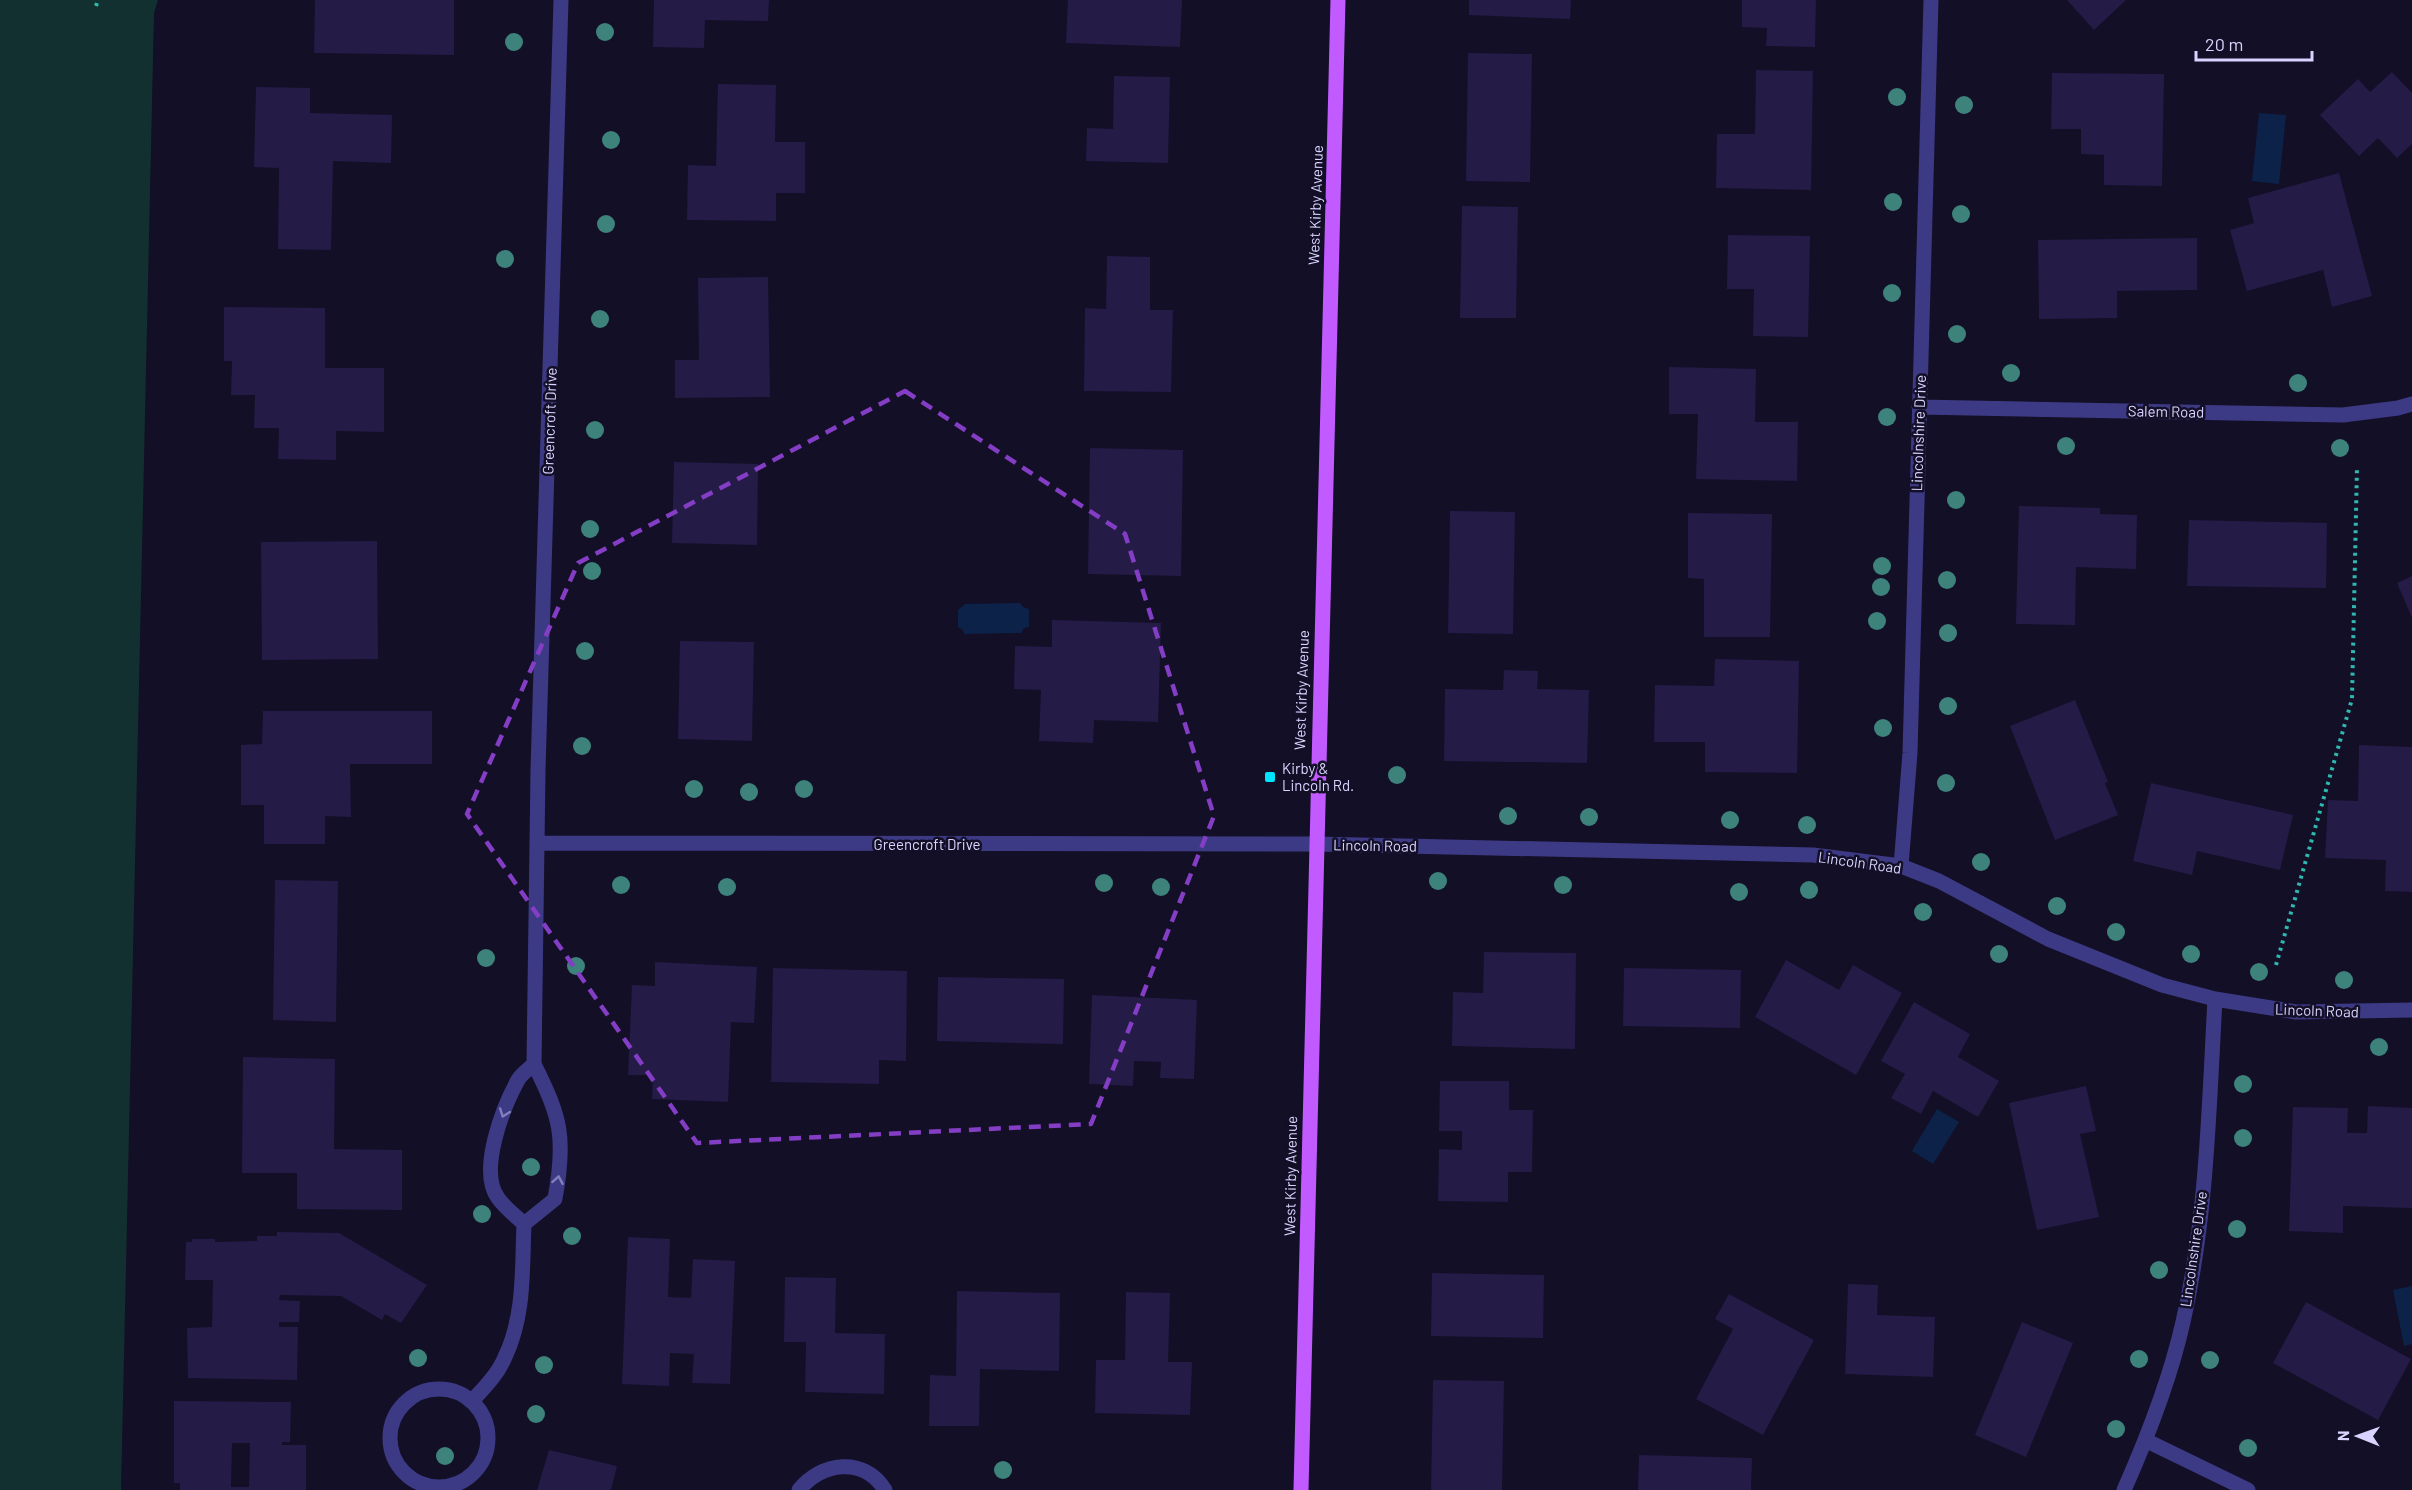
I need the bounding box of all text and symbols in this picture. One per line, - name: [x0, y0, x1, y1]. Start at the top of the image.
- scale bar: [2196, 24, 2312, 62]
- text: 20 m: [2205, 33, 2243, 55]
- street label: West Kirby Avenue: [1304, 145, 1326, 265]
- street label: Greencroft Drive: [538, 367, 560, 475]
- street label: Lincolnshire Drive: [1907, 374, 1929, 492]
- street label: Salem Road: [2128, 401, 2204, 421]
- street label: West Kirby Avenue: [1290, 630, 1312, 750]
- place label: Kirby & Lincoln Rd.: [1282, 759, 1354, 794]
- marker: Kirby & Lincoln Rd.: [1263, 770, 1277, 784]
- street label: Greencroft Drive: [873, 835, 981, 853]
- street label: Lincoln Road: [1333, 835, 1417, 855]
- street label: Lincoln Road: [1817, 847, 1903, 877]
- street label: Lincoln Road: [2275, 1000, 2359, 1020]
- one-way arrow: [499, 1107, 512, 1117]
- street label: West Kirby Avenue: [1280, 1116, 1300, 1236]
- one-way arrow: [551, 1176, 564, 1186]
- street label: Lincolnshire Drive: [2176, 1190, 2210, 1308]
- north arrow: [2328, 1406, 2388, 1466]
- text: N: [2333, 1430, 2352, 1441]

